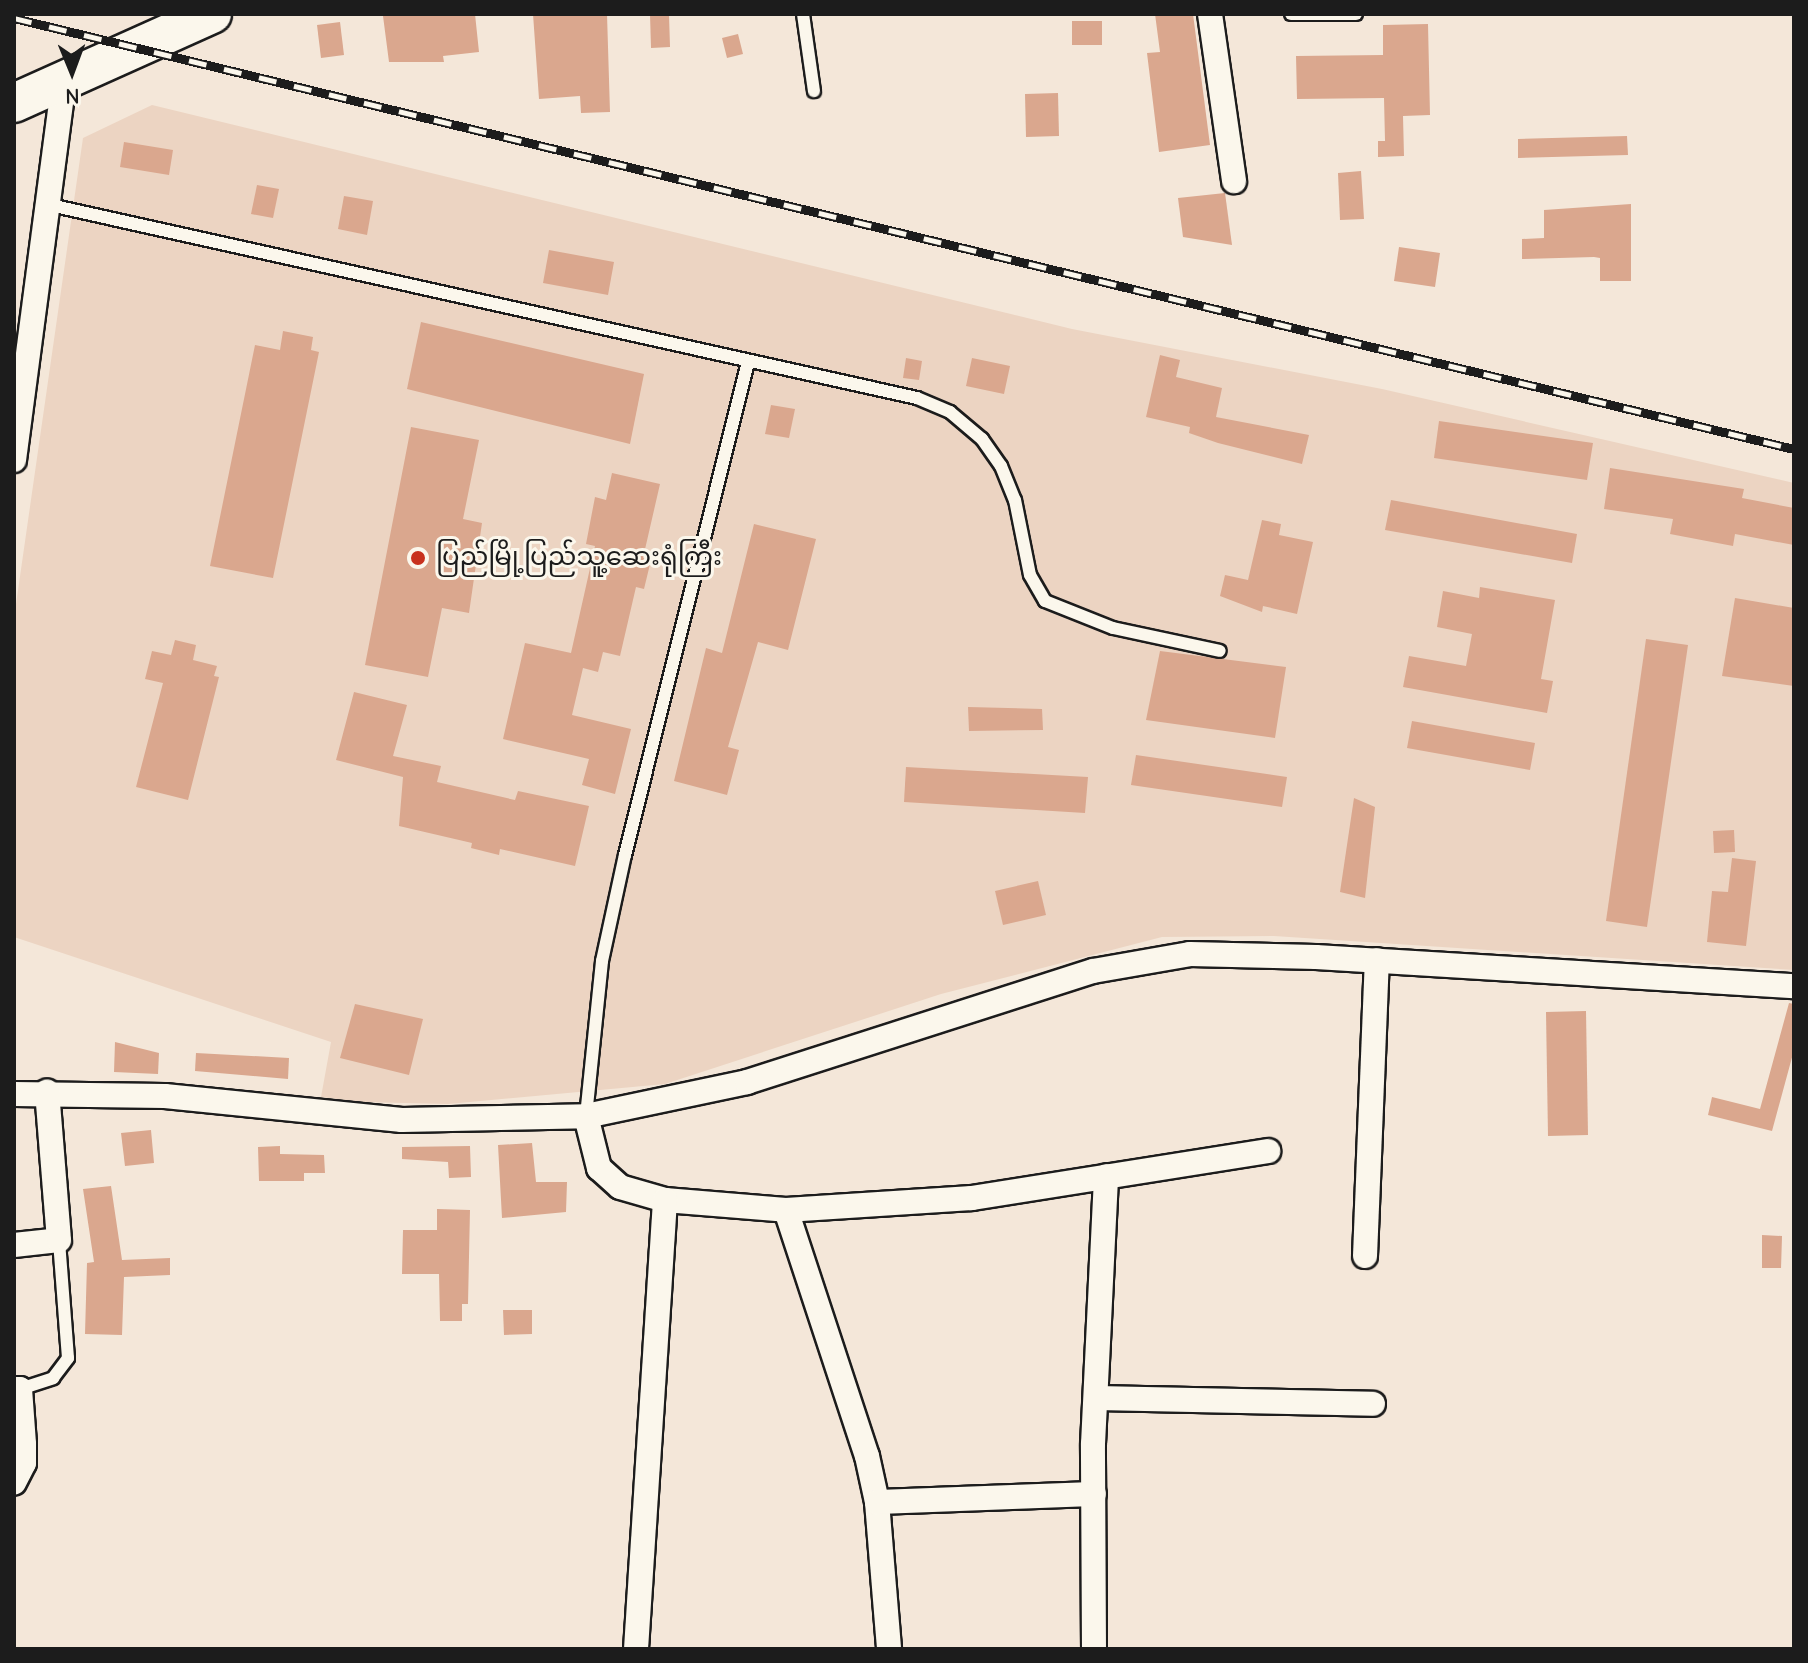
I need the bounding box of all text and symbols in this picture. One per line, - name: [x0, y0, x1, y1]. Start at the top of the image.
- north arrow: [32, 32, 112, 112]
- text: N: [65, 83, 80, 109]
- place label: ပြည်မြို့ပြည်သူ့ဆေးရုံကြီး: [436, 542, 722, 574]
- marker: ပြည်မြို့ပြည်သူ့ဆေးရုံကြီး: [407, 547, 429, 569]

